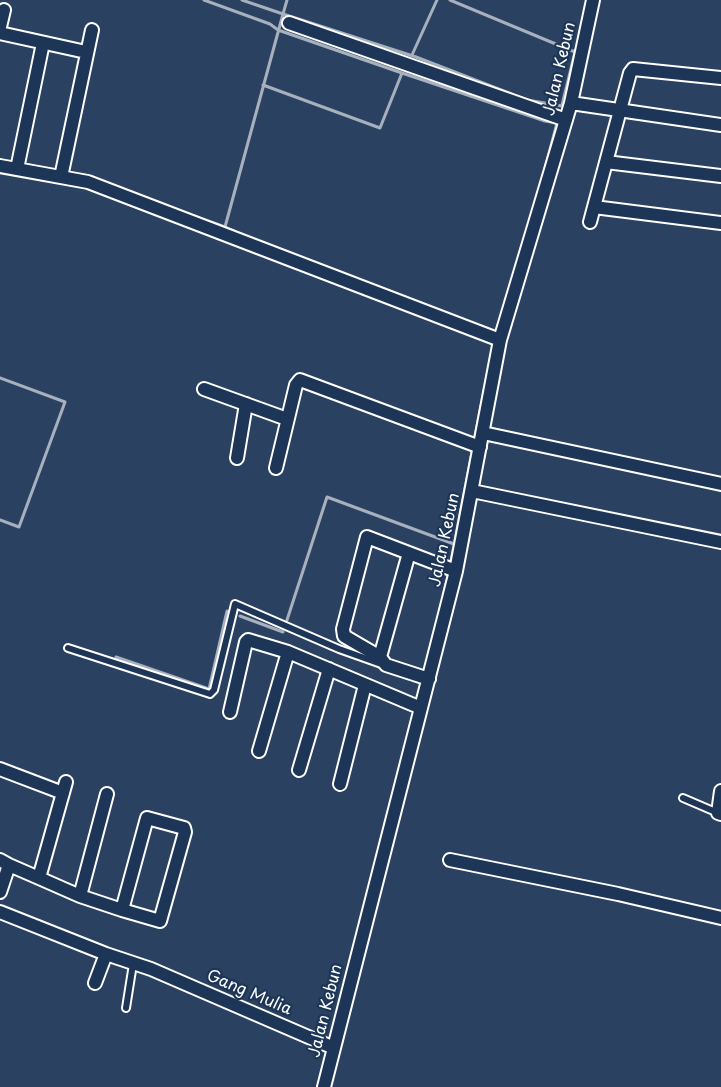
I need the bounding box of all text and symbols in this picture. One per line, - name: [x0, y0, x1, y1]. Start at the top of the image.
- street label: Jalan Kebun: [540, 20, 580, 118]
- street label: Jalan Kebun: [426, 491, 464, 589]
- street label: Jalan Kebun: [305, 962, 347, 1060]
- street label: Gang Mulia: [204, 966, 294, 1020]

